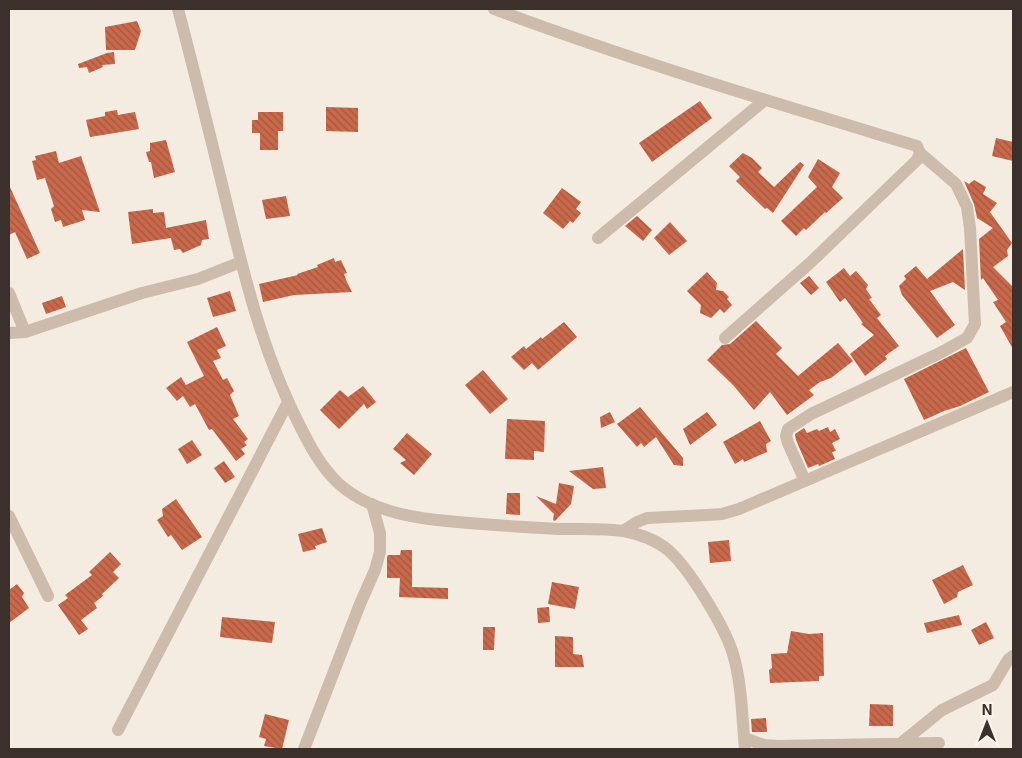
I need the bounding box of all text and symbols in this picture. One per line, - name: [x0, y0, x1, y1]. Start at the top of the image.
- north arrow: [962, 698, 1012, 748]
- text: N: [982, 701, 992, 718]

